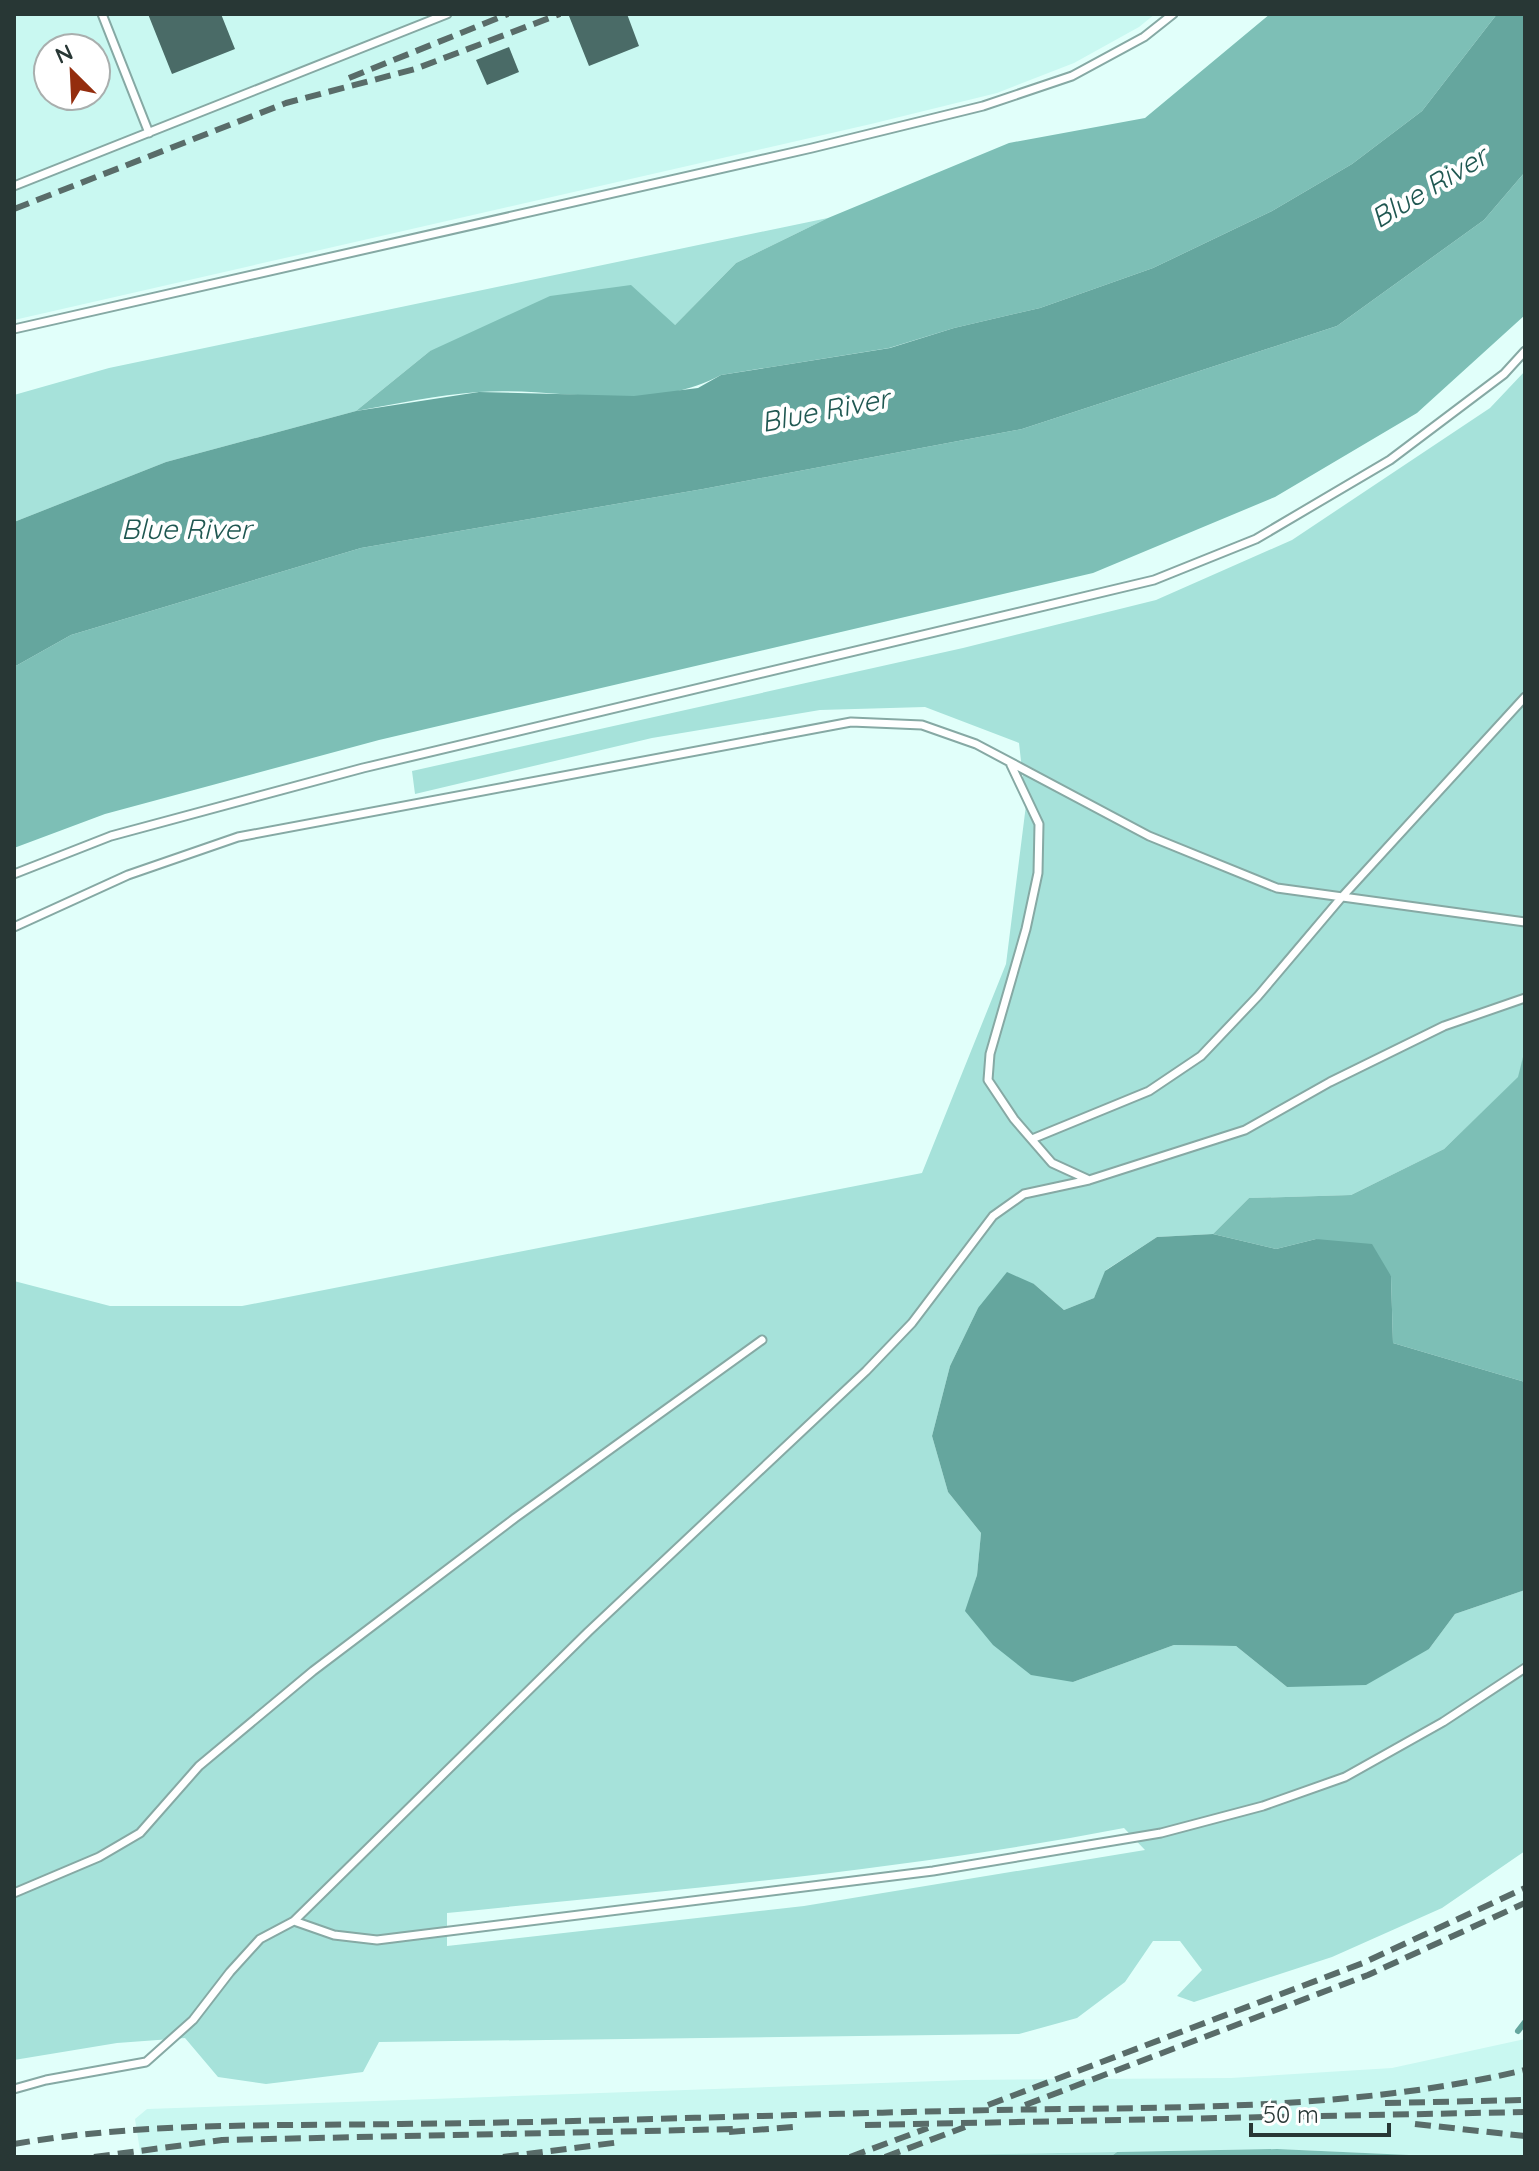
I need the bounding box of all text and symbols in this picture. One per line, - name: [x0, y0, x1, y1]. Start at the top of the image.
- north arrow: [32, 32, 112, 112]
- text: N: [51, 38, 77, 70]
- water label: Blue River: [1364, 136, 1496, 235]
- water label: Blue River: [758, 379, 895, 439]
- water label: Blue River: [121, 511, 254, 546]
- scale bar: [1251, 2087, 1389, 2137]
- text: 50 m: [1263, 2099, 1319, 2129]

